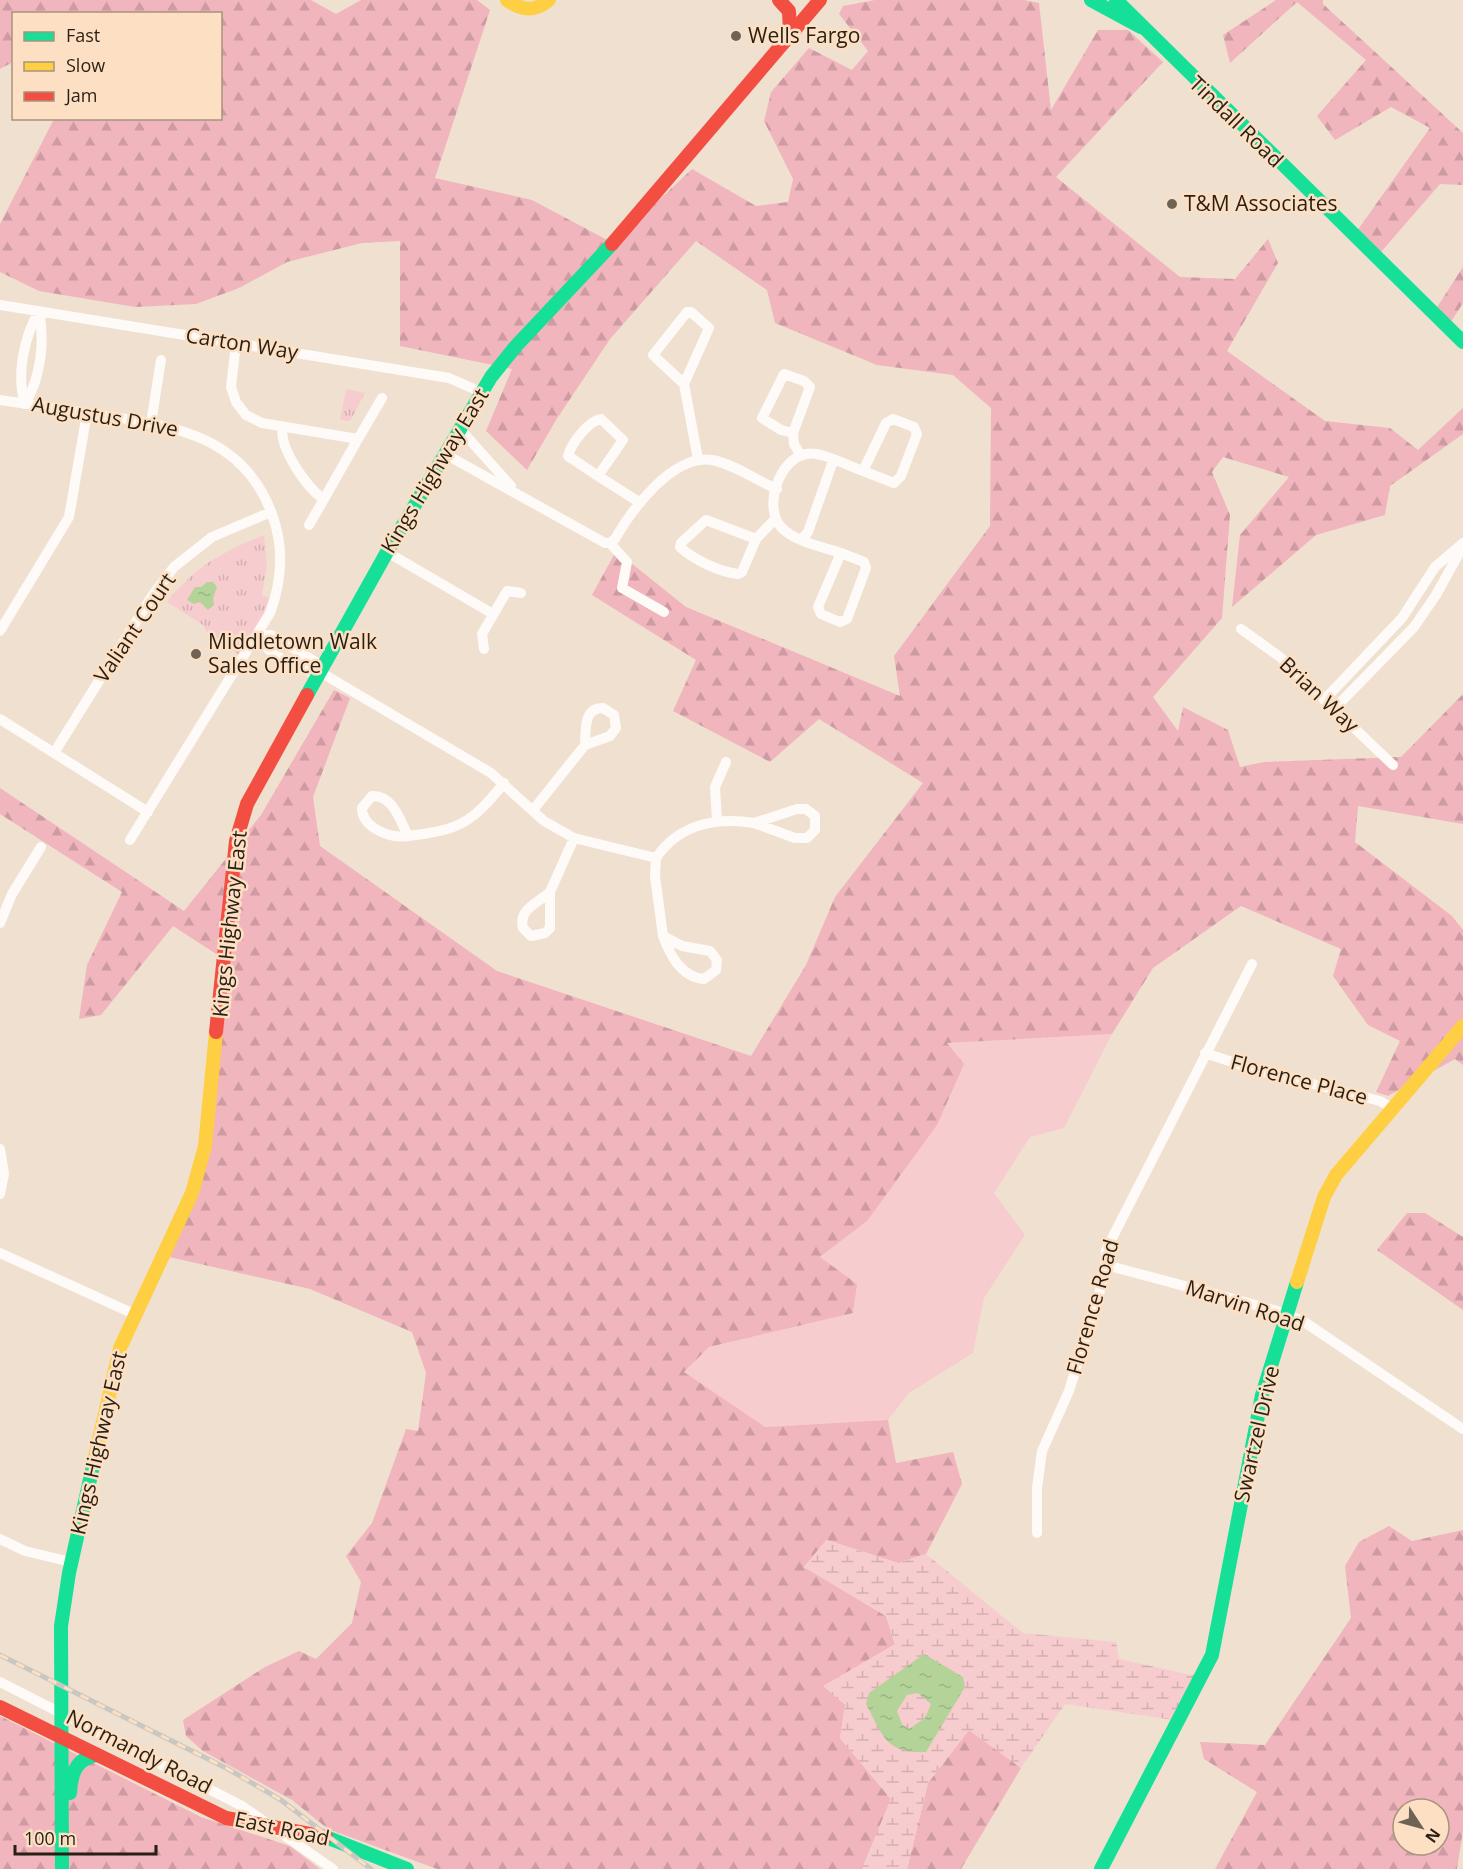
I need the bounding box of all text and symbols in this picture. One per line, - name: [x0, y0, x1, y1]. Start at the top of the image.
- legend: [12, 12, 222, 120]
- place label: Wells Fargo: [748, 21, 860, 49]
- text: Fast: [66, 23, 100, 47]
- marker: Wells Fargo: [729, 29, 743, 43]
- text: Slow: [66, 53, 105, 77]
- street label: Tindall Road: [1184, 69, 1290, 173]
- text: Jam: [64, 83, 98, 107]
- place label: T&M Associates: [1184, 189, 1337, 217]
- marker: T&M Associates: [1165, 197, 1179, 211]
- street label: Carton Way: [184, 320, 301, 366]
- street label: Kings Highway East: [374, 383, 494, 558]
- street label: Augustus Drive: [30, 389, 180, 443]
- street label: Valiant Court: [87, 567, 181, 688]
- place label: Middletown Walk Sales Office: [208, 627, 377, 679]
- marker: Middletown Walk Sales Office: [189, 647, 203, 661]
- street label: Brian Way: [1274, 650, 1366, 739]
- street label: Kings Highway East: [205, 829, 253, 1019]
- street label: Florence Place: [1228, 1047, 1371, 1111]
- street label: Florence Road: [1059, 1236, 1125, 1378]
- street label: Marvin Road: [1182, 1273, 1308, 1337]
- street label: Kings Highway East: [63, 1348, 133, 1537]
- street label: Swartzel Drive: [1227, 1363, 1285, 1505]
- street label: Normandy Road: [62, 1702, 217, 1800]
- north arrow: [1391, 1797, 1451, 1857]
- street label: East Road: [232, 1804, 332, 1852]
- scale bar: [15, 1818, 156, 1856]
- text: N: [1420, 1824, 1446, 1848]
- text: 100 m: [24, 1826, 76, 1850]

